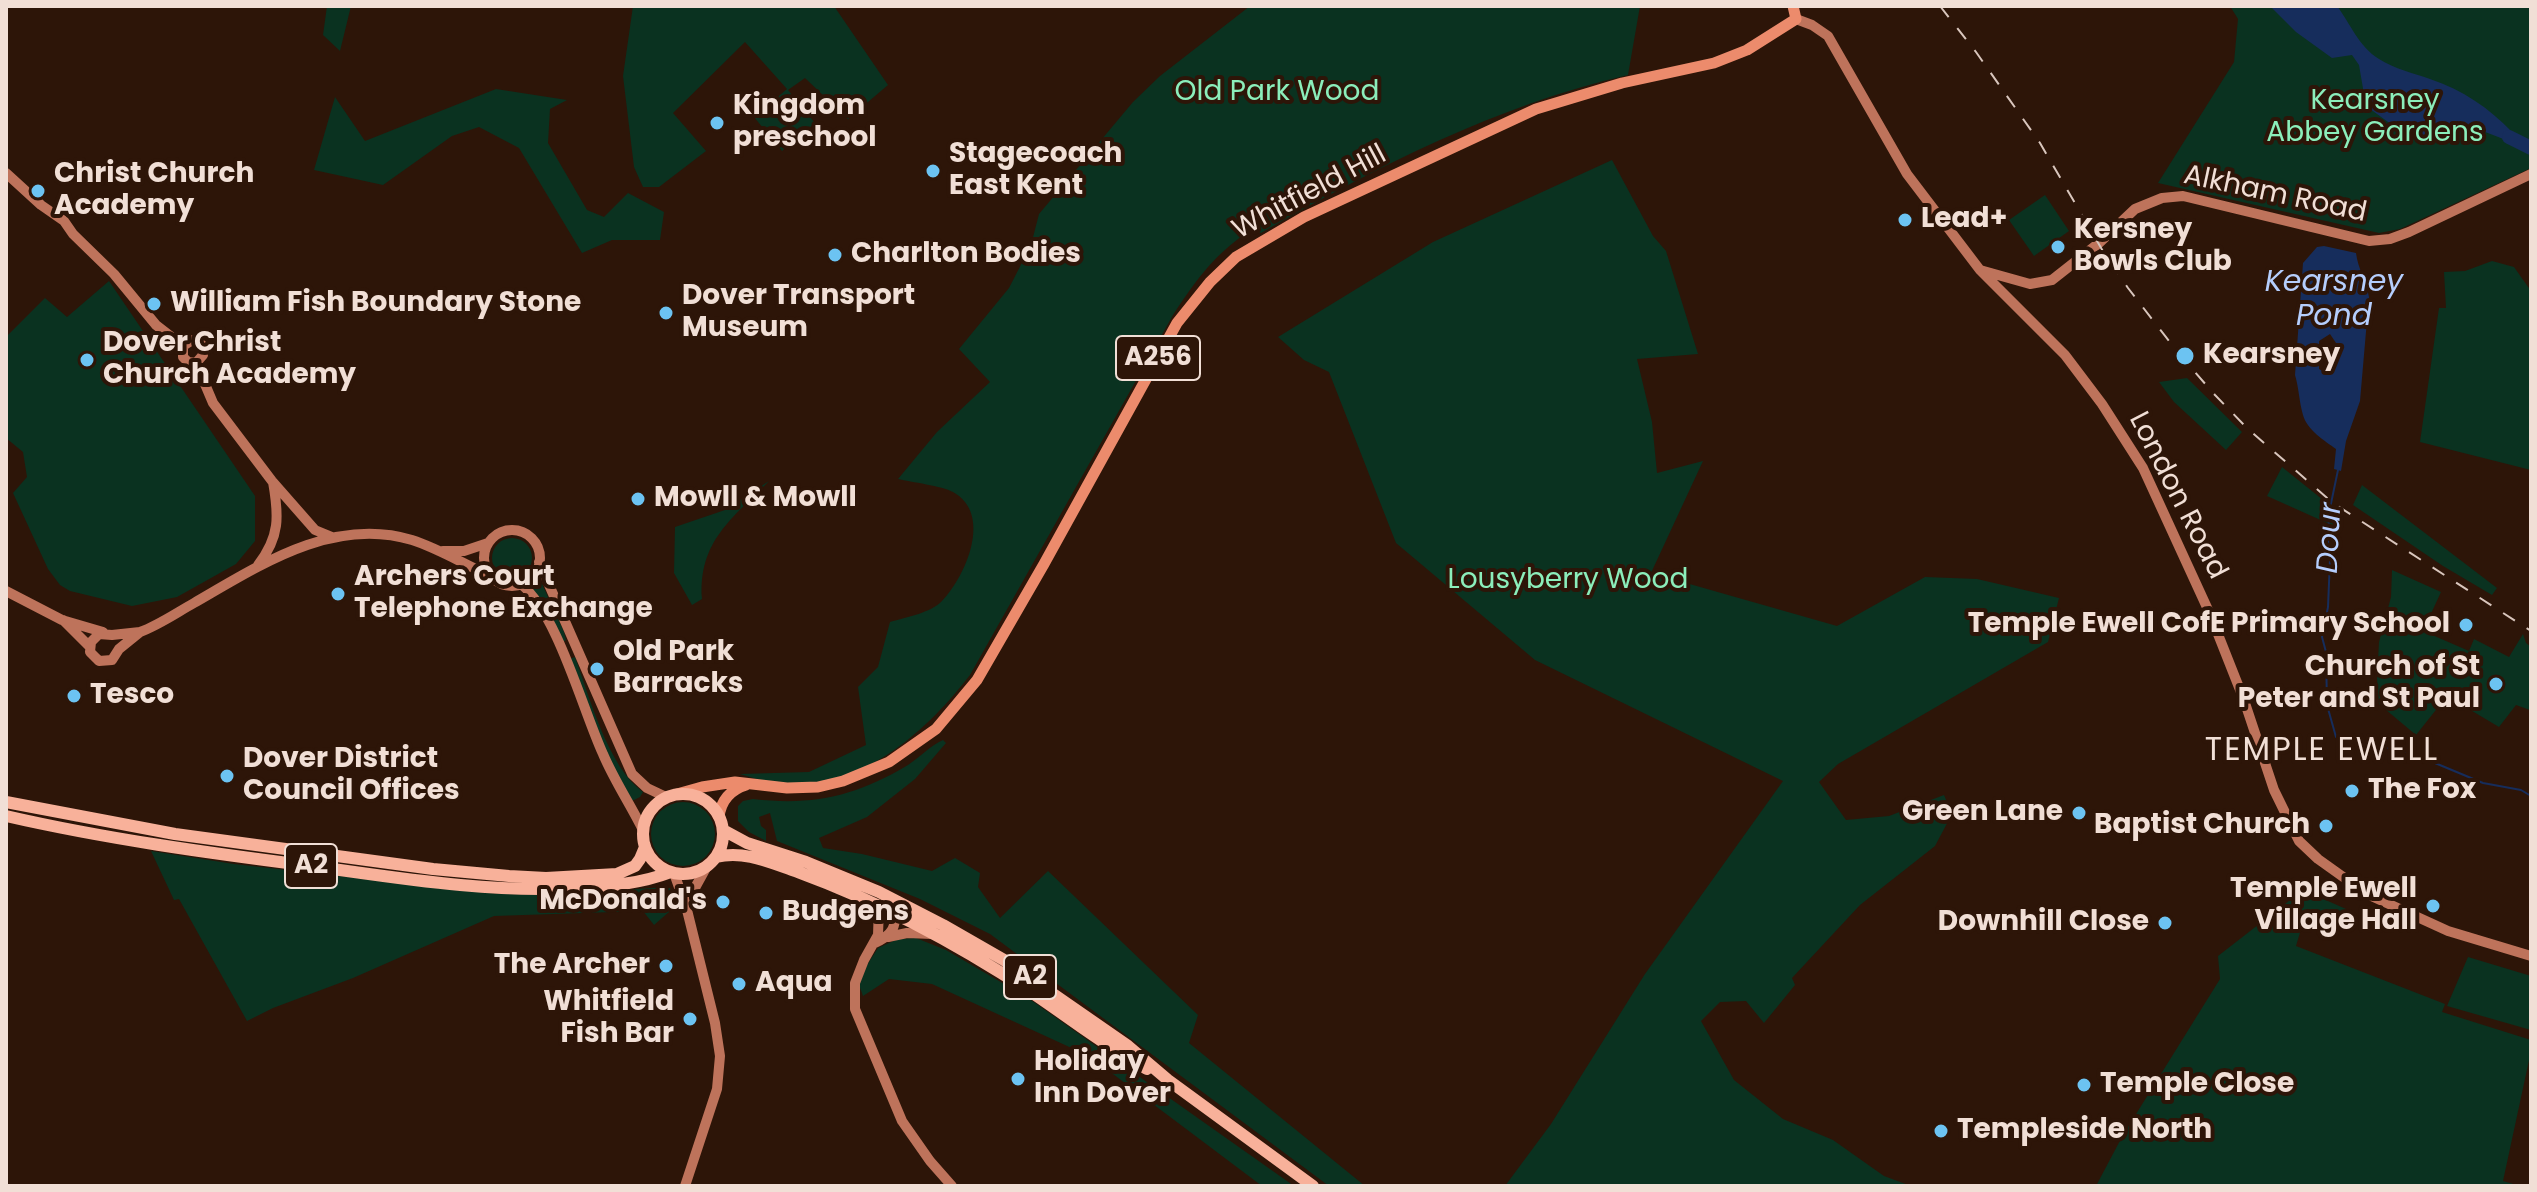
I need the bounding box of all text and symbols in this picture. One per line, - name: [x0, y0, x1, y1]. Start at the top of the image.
- park label: Old Park Wood: [1175, 76, 1379, 110]
- park label: Kearsney Abbey Gardens: [2266, 85, 2484, 151]
- place label: Kingdom preschool: [733, 90, 877, 156]
- marker: Kingdom preschool: [708, 114, 726, 132]
- place label: Stagecoach East Kent: [949, 138, 1122, 204]
- street label: Whitfield Hill: [1227, 138, 1393, 248]
- place label: Christ Church Academy: [54, 158, 254, 224]
- street label: Alkham Road: [2180, 159, 2370, 231]
- marker: Stagecoach East Kent: [924, 162, 942, 180]
- marker: Christ Church Academy: [29, 182, 47, 200]
- place label: Lead+: [1921, 203, 2007, 237]
- marker: Lead+: [1896, 211, 1914, 229]
- place label: Kersney Bowls Club: [2074, 214, 2232, 280]
- place label: Charlton Bodies: [851, 238, 1081, 272]
- marker: Kersney Bowls Club: [2049, 238, 2067, 256]
- marker: Charlton Bodies: [826, 246, 844, 264]
- water label: Kearsney Pond: [2265, 265, 2403, 336]
- place label: Dover Transport Museum: [682, 280, 915, 346]
- place label: William Fish Boundary Stone: [170, 287, 581, 321]
- marker: William Fish Boundary Stone: [145, 295, 163, 313]
- marker: Dover Transport Museum: [657, 304, 675, 322]
- place label: Dover Christ Church Academy: [103, 327, 356, 393]
- road number: A256: [1116, 336, 1200, 380]
- place label: Kearsney: [2203, 339, 2340, 373]
- marker: Kearsney: [2174, 345, 2196, 367]
- marker: Dover Christ Church Academy: [78, 351, 96, 369]
- street label: London Road: [2120, 407, 2234, 585]
- place label: Mowll & Mowll: [654, 482, 857, 516]
- marker: Mowll & Mowll: [629, 490, 647, 508]
- water label: Dour: [2311, 502, 2351, 574]
- place label: Archers Court Telephone Exchange: [354, 561, 653, 627]
- park label: Lousyberry Wood: [1448, 564, 1688, 598]
- marker: Archers Court Telephone Exchange: [329, 585, 347, 603]
- place label: Temple Ewell CofE Primary School: [1968, 608, 2450, 642]
- marker: Temple Ewell CofE Primary School: [2457, 616, 2475, 634]
- place label: Old Park Barracks: [613, 636, 743, 702]
- place label: Church of St Peter and St Paul: [2238, 651, 2480, 717]
- marker: Old Park Barracks: [588, 660, 606, 678]
- marker: Church of St Peter and St Paul: [2487, 675, 2505, 693]
- place label: Tesco: [90, 679, 174, 713]
- marker: Tesco: [65, 687, 83, 705]
- district label: TEMPLE EWELL: [2205, 733, 2439, 771]
- place label: Dover District Council Offices: [243, 743, 460, 809]
- marker: Dover District Council Offices: [218, 767, 236, 785]
- place label: The Fox: [2368, 774, 2476, 808]
- marker: The Fox: [2343, 782, 2361, 800]
- place label: Green Lane: [1902, 796, 2063, 830]
- marker: Green Lane: [2070, 804, 2088, 822]
- place label: Baptist Church: [2094, 809, 2310, 843]
- marker: Baptist Church: [2317, 817, 2335, 835]
- road number: A2: [285, 844, 337, 888]
- place label: Temple Ewell Village Hall: [2230, 873, 2417, 939]
- place label: McDonald's: [539, 885, 707, 919]
- marker: McDonald's: [714, 893, 732, 911]
- place label: Budgens: [782, 896, 909, 930]
- marker: Temple Ewell Village Hall: [2424, 897, 2442, 915]
- marker: Budgens: [757, 904, 775, 922]
- place label: Downhill Close: [1938, 906, 2149, 940]
- marker: Downhill Close: [2156, 914, 2174, 932]
- place label: The Archer: [494, 949, 650, 983]
- road number: A2: [1004, 955, 1056, 999]
- marker: The Archer: [657, 957, 675, 975]
- place label: Aqua: [755, 967, 833, 1001]
- marker: Aqua: [730, 975, 748, 993]
- place label: Whitfield Fish Bar: [543, 986, 674, 1052]
- marker: Whitfield Fish Bar: [681, 1010, 699, 1028]
- place label: Holiday Inn Dover: [1034, 1046, 1171, 1112]
- place label: Temple Close: [2100, 1068, 2294, 1102]
- marker: Holiday Inn Dover: [1009, 1070, 1027, 1088]
- marker: Temple Close: [2075, 1076, 2093, 1094]
- place label: Templeside North: [1957, 1114, 2212, 1148]
- marker: Templeside North: [1932, 1122, 1950, 1140]

